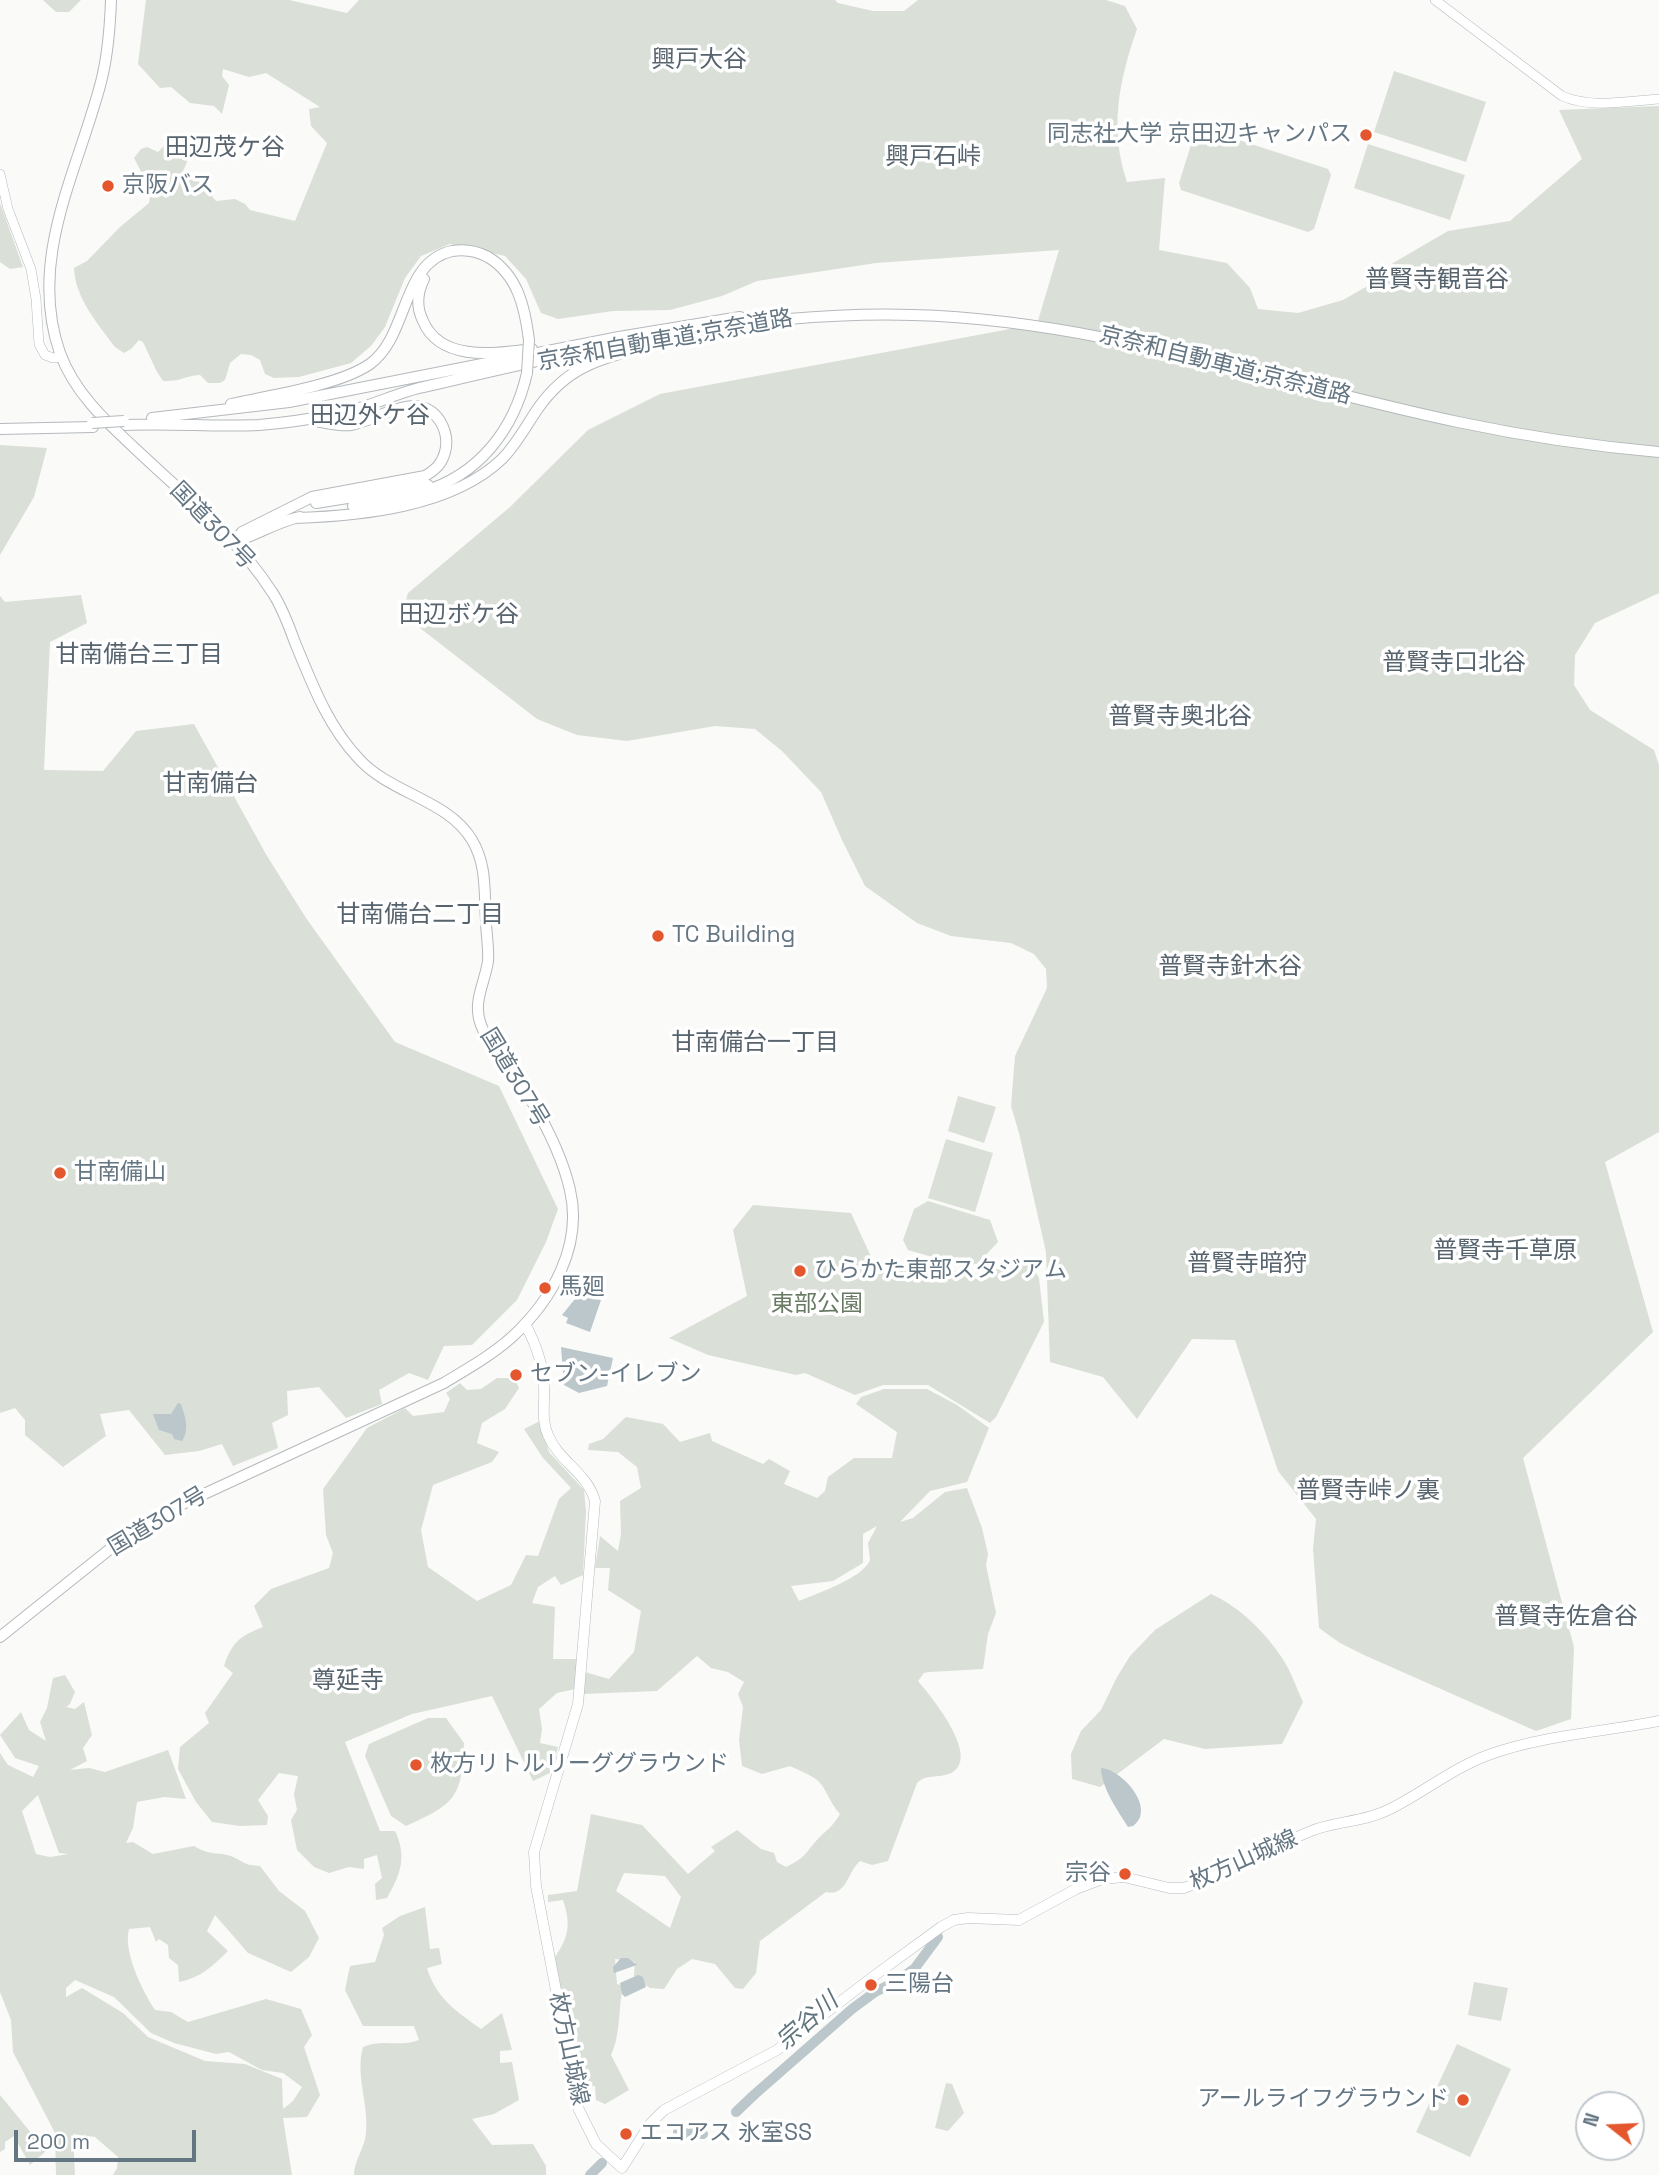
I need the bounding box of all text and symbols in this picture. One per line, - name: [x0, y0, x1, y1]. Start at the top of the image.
- district label: 興戸大谷: [651, 46, 747, 74]
- place label: 同志社大学 京田辺キャンパス: [1047, 121, 1352, 149]
- marker: 同志社大学 京田辺キャンパス: [1358, 127, 1374, 143]
- district label: 田辺茂ケ谷: [165, 134, 285, 162]
- district label: 興戸石峠: [885, 143, 981, 171]
- place label: 京阪バス: [122, 172, 214, 200]
- marker: 京阪バス: [100, 178, 116, 194]
- district label: 普賢寺観音谷: [1365, 266, 1509, 294]
- street label: 京奈和自動車道;京奈道路: [535, 305, 795, 377]
- street label: 京奈和自動車道;京奈道路: [1096, 321, 1354, 411]
- district label: 田辺外ケ谷: [310, 402, 430, 430]
- street label: 国道307号: [164, 477, 260, 575]
- district label: 田辺ボケ谷: [399, 601, 519, 629]
- district label: 甘南備台三丁目: [55, 641, 223, 669]
- district label: 普賢寺口北谷: [1382, 649, 1526, 677]
- district label: 普賢寺奥北谷: [1108, 703, 1252, 731]
- district label: 甘南備台: [162, 770, 258, 798]
- district label: 甘南備台二丁目: [336, 901, 504, 929]
- place label: TC Building: [672, 922, 795, 950]
- marker: TC Building: [650, 928, 666, 944]
- district label: 普賢寺針木谷: [1158, 953, 1302, 981]
- street label: 国道307号: [474, 1024, 554, 1132]
- district label: 甘南備台一丁目: [671, 1029, 839, 1057]
- place label: 甘南備山: [74, 1159, 166, 1187]
- marker: 甘南備山: [52, 1165, 68, 1181]
- district label: 普賢寺千草原: [1433, 1237, 1577, 1265]
- district label: 普賢寺暗狩: [1187, 1250, 1307, 1278]
- place label: ひらかた東部スタジアム: [814, 1257, 1067, 1285]
- marker: ひらかた東部スタジアム: [792, 1263, 808, 1279]
- place label: 馬廻: [559, 1274, 605, 1302]
- marker: 馬廻: [537, 1280, 553, 1296]
- park label: 東部公園: [771, 1291, 863, 1319]
- place label: セブン-イレブン: [530, 1361, 701, 1389]
- marker: セブン-イレブン: [508, 1367, 524, 1383]
- district label: 普賢寺峠ノ裏: [1296, 1477, 1440, 1505]
- street label: 国道307号: [104, 1482, 212, 1562]
- district label: 普賢寺佐倉谷: [1494, 1603, 1638, 1631]
- district label: 尊延寺: [312, 1667, 384, 1695]
- place label: 枚方リトルリーググラウンド: [430, 1751, 729, 1779]
- marker: 枚方リトルリーググラウンド: [408, 1757, 424, 1773]
- street label: 枚方山城線: [1186, 1825, 1302, 1897]
- place label: 宗谷: [1065, 1860, 1111, 1888]
- marker: 宗谷: [1117, 1866, 1133, 1882]
- place label: 三陽台: [885, 1971, 954, 1999]
- marker: 三陽台: [863, 1977, 879, 1993]
- water label: 宗谷川: [771, 1988, 845, 2056]
- street label: 枚方山城線: [543, 1990, 593, 2108]
- place label: アールライフグラウンド: [1197, 2086, 1449, 2114]
- north arrow: [1575, 2091, 1645, 2161]
- marker: アールライフグラウンド: [1455, 2092, 1471, 2108]
- text: N: [1578, 2110, 1605, 2130]
- scale bar: [18, 2116, 200, 2160]
- place label: エコアス 氷室SS: [640, 2120, 812, 2148]
- marker: エコアス 氷室SS: [618, 2126, 634, 2142]
- text: 200 m: [27, 2128, 90, 2155]

